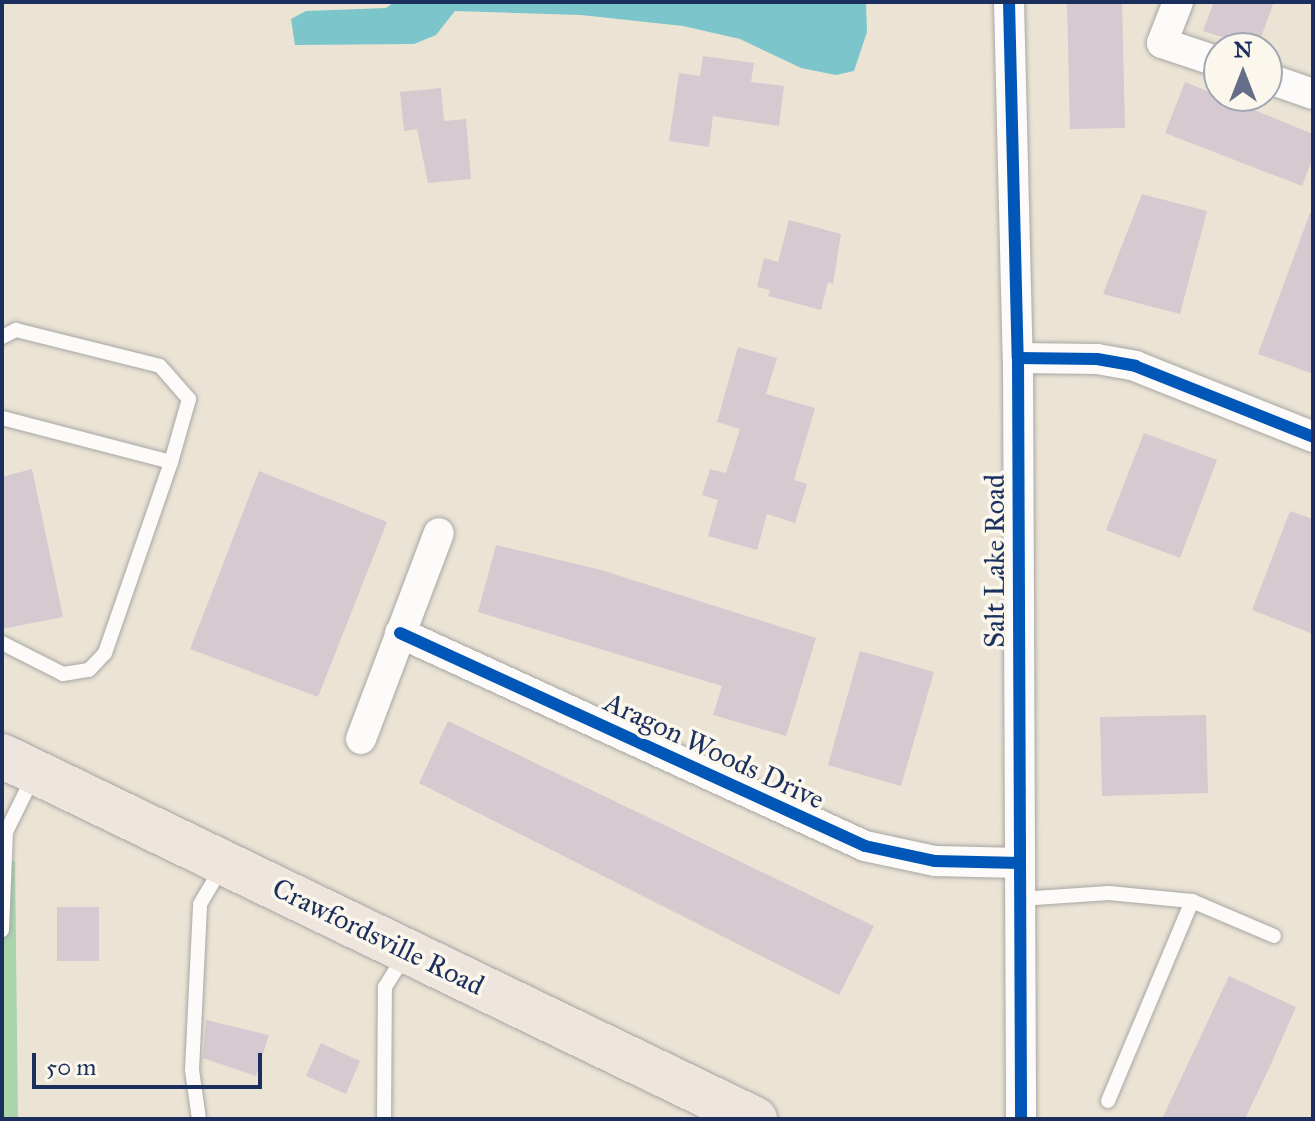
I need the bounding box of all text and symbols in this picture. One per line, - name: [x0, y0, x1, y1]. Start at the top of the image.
- north arrow: [1203, 32, 1283, 112]
- text: N: [1234, 36, 1252, 63]
- street label: Salt Lake Road: [978, 474, 1012, 648]
- street label: Aragon Woods Drive: [599, 685, 829, 817]
- street label: Crawfordsville Road: [267, 871, 489, 1003]
- scale bar: [36, 1037, 266, 1087]
- text: 50 m: [46, 1052, 96, 1082]

